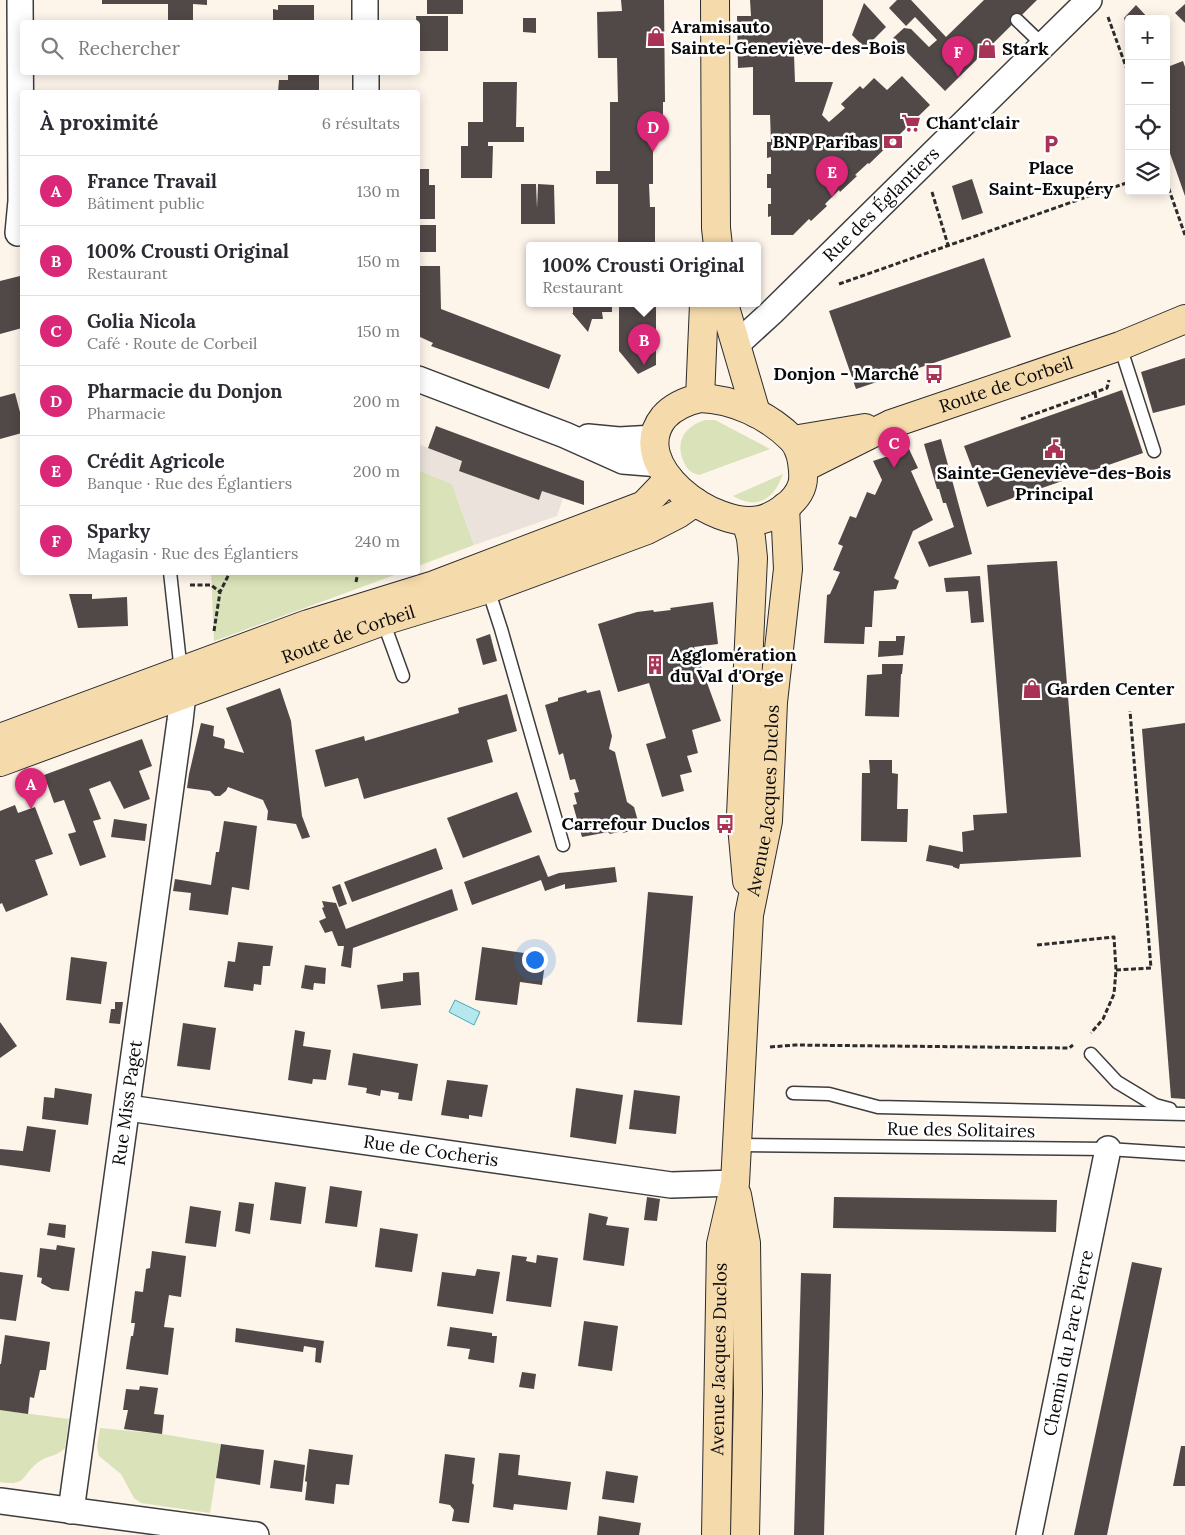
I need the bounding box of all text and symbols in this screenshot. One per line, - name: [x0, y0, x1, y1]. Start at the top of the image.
- place label: Aramisauto Sainte-Geneviève-des-Bois: [671, 15, 906, 59]
- map controls: [1125, 15, 1170, 195]
- button: +: [1125, 15, 1170, 60]
- search box: [20, 20, 420, 75]
- shop icon: Aramisauto Sainte-Geneviève-des-Bois: [645, 26, 667, 48]
- icon: search: [38, 34, 66, 62]
- text: Rechercher: [78, 36, 180, 60]
- pin: F: [942, 36, 974, 77]
- place label: Stark: [1002, 37, 1049, 60]
- shop icon: Stark: [976, 38, 998, 60]
- button: −: [1125, 60, 1170, 105]
- button: locate: [1125, 105, 1170, 150]
- text: À proximité: [40, 109, 158, 136]
- pin: D: [637, 111, 669, 152]
- place label: Chant'clair: [926, 111, 1020, 134]
- supermarket icon: Chant'clair: [900, 112, 922, 134]
- text: 6 résultats: [322, 113, 400, 133]
- place label: BNP Paribas: [772, 130, 878, 153]
- bank icon: BNP Paribas: [882, 131, 904, 153]
- parking icon: Place Saint-Exupéry: [1040, 133, 1062, 155]
- street label: Rue des Églantiers: [818, 142, 944, 267]
- button: layers: [1125, 150, 1170, 195]
- pin: E: [816, 156, 848, 197]
- place label: Place Saint-Exupéry: [989, 156, 1113, 200]
- text: France Travail: [87, 169, 217, 193]
- text: A: [51, 181, 61, 201]
- text: 130 m: [357, 181, 400, 201]
- text: Bâtiment public: [87, 193, 205, 213]
- text: 100% Crousti Original: [87, 239, 289, 263]
- popup: [526, 242, 761, 307]
- text: B: [51, 251, 61, 271]
- text: 150 m: [357, 251, 400, 271]
- text: 100% Crousti Original: [543, 253, 744, 277]
- text: Restaurant: [87, 263, 168, 283]
- text: Restaurant: [543, 277, 623, 297]
- text: Golia Nicola: [87, 309, 196, 333]
- text: C: [50, 321, 62, 341]
- text: 150 m: [357, 321, 400, 341]
- pin: B: [628, 324, 660, 365]
- text: Café · Route de Corbeil: [87, 333, 257, 353]
- street label: Route de Corbeil: [936, 351, 1076, 418]
- place label: Donjon - Marché: [773, 362, 919, 385]
- bus stop icon: Donjon - Marché: [923, 363, 945, 385]
- text: Pharmacie du Donjon: [87, 379, 283, 403]
- text: D: [50, 391, 62, 411]
- text: 200 m: [353, 391, 400, 411]
- text: Pharmacie: [87, 403, 166, 423]
- pin: C: [878, 427, 910, 468]
- public building icon: Sainte-Geneviève-des-Bois Principal: [1043, 438, 1065, 460]
- text: Crédit Agricole: [87, 449, 225, 473]
- text: E: [51, 461, 61, 481]
- text: 200 m: [353, 461, 400, 481]
- place label: Sainte-Geneviève-des-Bois Principal: [937, 461, 1171, 505]
- text: Banque · Rue des Églantiers: [87, 473, 292, 493]
- text: Sparky: [87, 519, 150, 543]
- text: F: [51, 531, 61, 551]
- text: 240 m: [355, 531, 400, 551]
- text: Magasin · Rue des Églantiers: [87, 543, 298, 563]
- street label: Route de Corbeil: [278, 600, 418, 668]
- place label: Agglomération du Val d'Orge: [670, 643, 797, 687]
- building icon: Agglomération du Val d'Orge: [644, 654, 666, 676]
- place label: Garden Center: [1047, 677, 1175, 700]
- shop icon: Garden Center: [1021, 678, 1043, 700]
- street label: Avenue Jacques Duclos: [741, 704, 784, 899]
- pin: A: [15, 768, 47, 809]
- place label: Carrefour Duclos: [562, 812, 710, 835]
- bus stop icon: Carrefour Duclos: [714, 813, 736, 835]
- your location: [522, 947, 548, 973]
- street label: Rue Miss Paget: [107, 1039, 147, 1167]
- street label: Rue des Solitaires: [887, 1117, 1035, 1142]
- street label: Rue de Cocheris: [362, 1130, 500, 1171]
- street label: Chemin du Parc Pierre: [1038, 1248, 1098, 1438]
- street label: Avenue Jacques Duclos: [705, 1263, 732, 1457]

